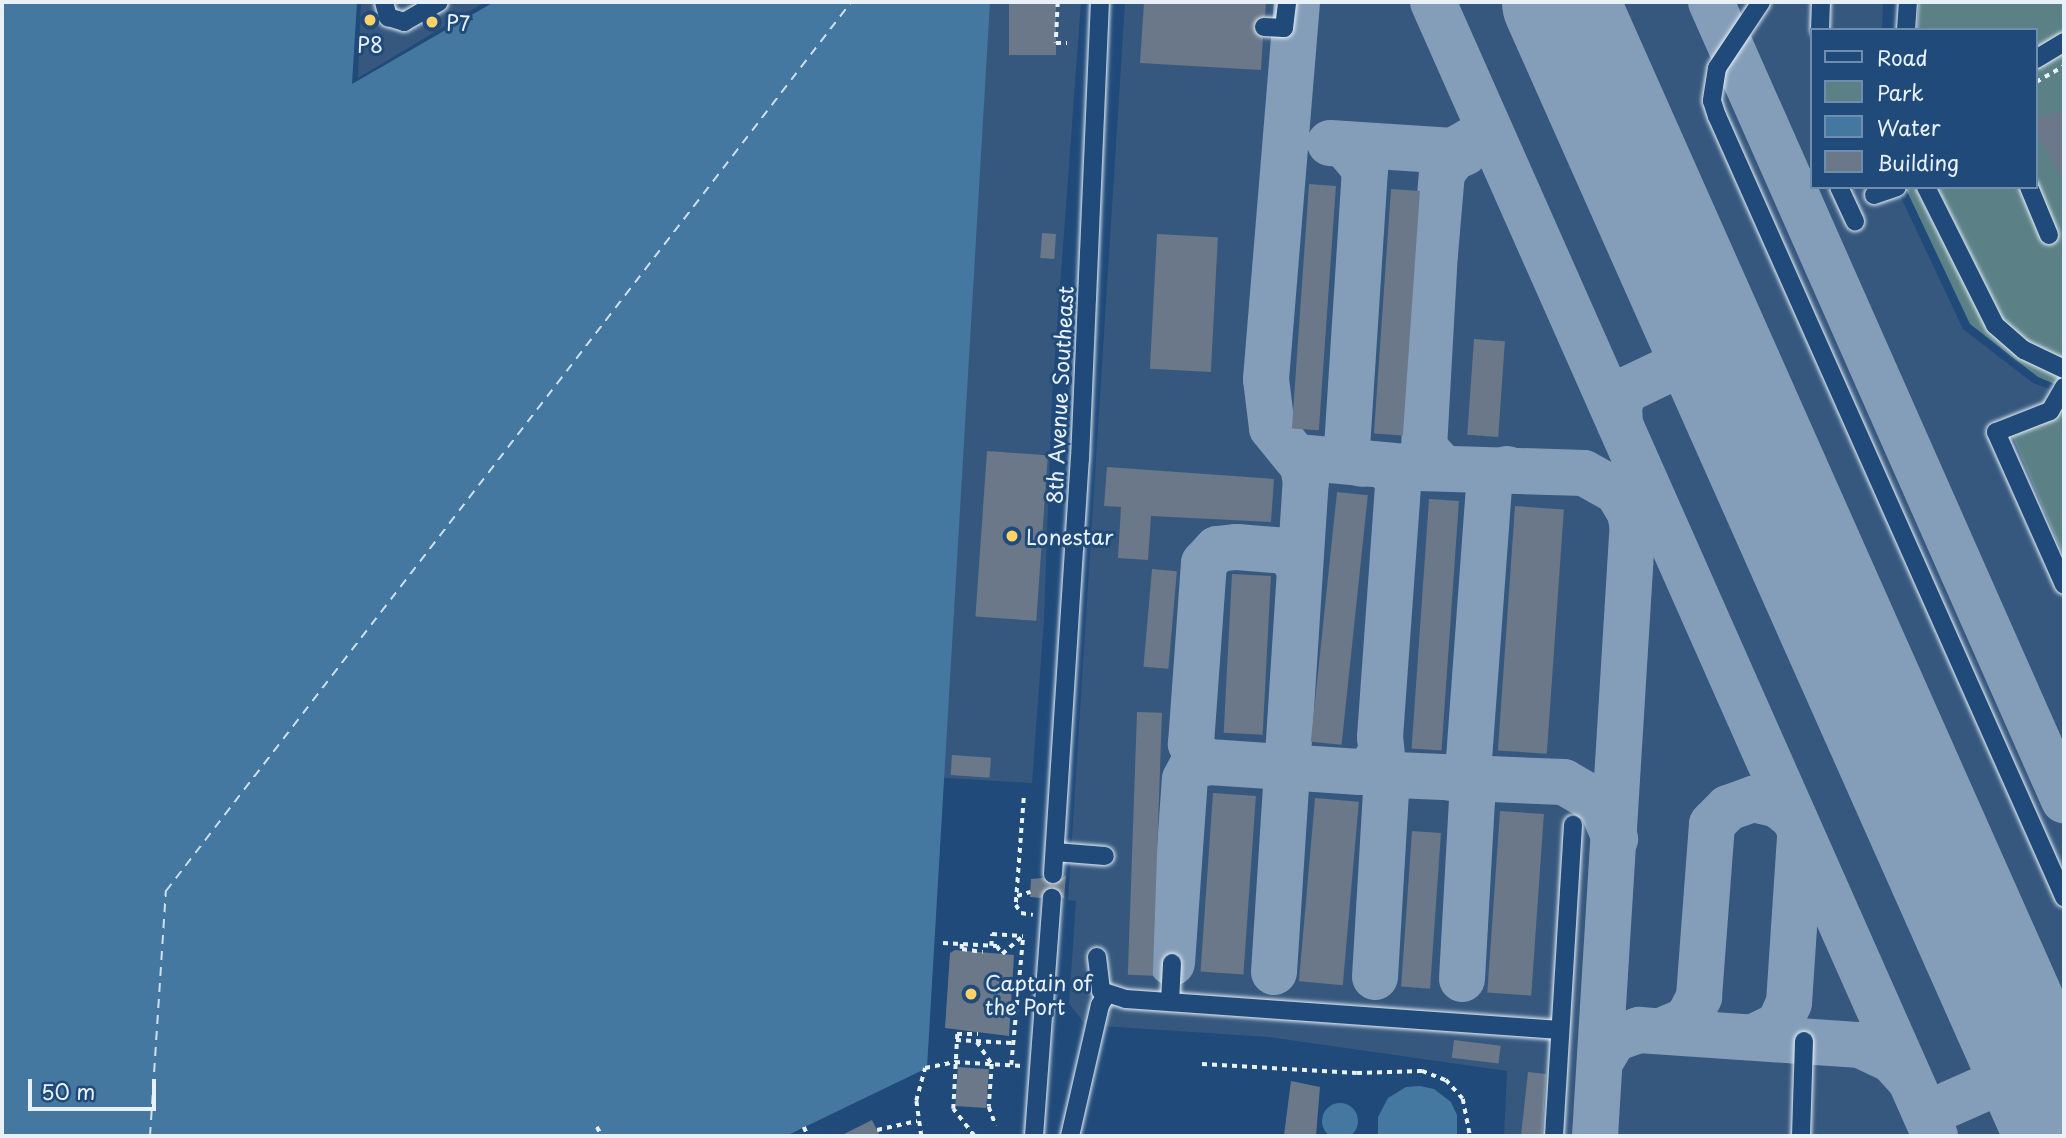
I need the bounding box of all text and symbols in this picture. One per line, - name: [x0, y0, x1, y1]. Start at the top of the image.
- place label: P7: [446, 9, 470, 35]
- marker: P8: [362, 12, 378, 28]
- marker: P7: [424, 14, 440, 30]
- legend: [1811, 28, 2038, 189]
- place label: P8: [357, 31, 383, 57]
- text: Road: [1877, 41, 1928, 73]
- text: Park: [1877, 76, 1924, 108]
- text: Water: [1877, 111, 1940, 143]
- text: Building: [1877, 146, 1959, 178]
- street label: 8th Avenue Southeast: [1041, 285, 1077, 505]
- place label: Lonestar: [1026, 523, 1114, 549]
- marker: Lonestar: [1004, 528, 1020, 544]
- place label: Captain of the Port: [985, 969, 1093, 1019]
- marker: Captain of the Port: [963, 986, 979, 1002]
- scale bar: [32, 1064, 159, 1108]
- text: 50 m: [41, 1075, 95, 1107]

